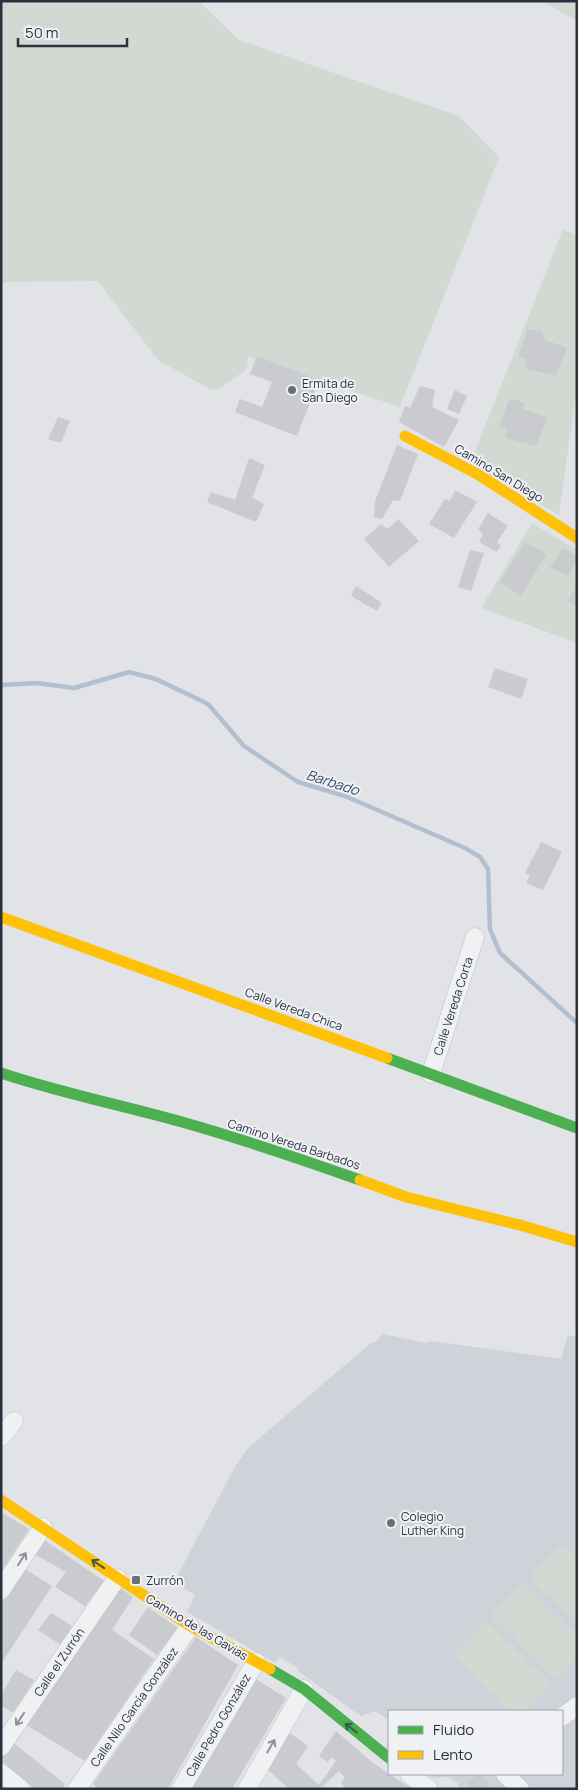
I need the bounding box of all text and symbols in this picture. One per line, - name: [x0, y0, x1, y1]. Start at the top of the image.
- scale bar: [18, 15, 126, 47]
- text: 50 m: [25, 22, 59, 43]
- place label: Ermita de San Diego: [302, 375, 358, 406]
- marker: Ermita de San Diego: [286, 384, 298, 396]
- street label: Camino San Diego: [452, 440, 546, 506]
- water label: Barbado: [304, 765, 362, 800]
- street label: Calle Vereda Corta: [429, 955, 477, 1057]
- street label: Calle Vereda Chica: [243, 983, 345, 1035]
- street label: Camino Vereda Barbados: [226, 1115, 362, 1173]
- place label: Colegio Luther King: [401, 1508, 464, 1539]
- marker: Colegio Luther King: [385, 1517, 397, 1529]
- one-way arrow: [17, 1552, 27, 1566]
- one-way arrow: [91, 1559, 105, 1569]
- place label: Zurrón: [146, 1572, 183, 1589]
- marker: Zurrón: [130, 1574, 142, 1586]
- street label: Camino de las Gavias: [143, 1590, 251, 1664]
- street label: Calle el Zurrón: [30, 1624, 88, 1700]
- street label: Calle Nilo García González: [86, 1644, 182, 1770]
- street label: Calle Pedro González: [181, 1670, 255, 1780]
- legend: [388, 1710, 563, 1775]
- one-way arrow: [15, 1712, 25, 1726]
- text: Fluido: [433, 1719, 474, 1740]
- one-way arrow: [345, 1722, 358, 1733]
- one-way arrow: [266, 1739, 276, 1754]
- text: Lento: [433, 1744, 473, 1765]

